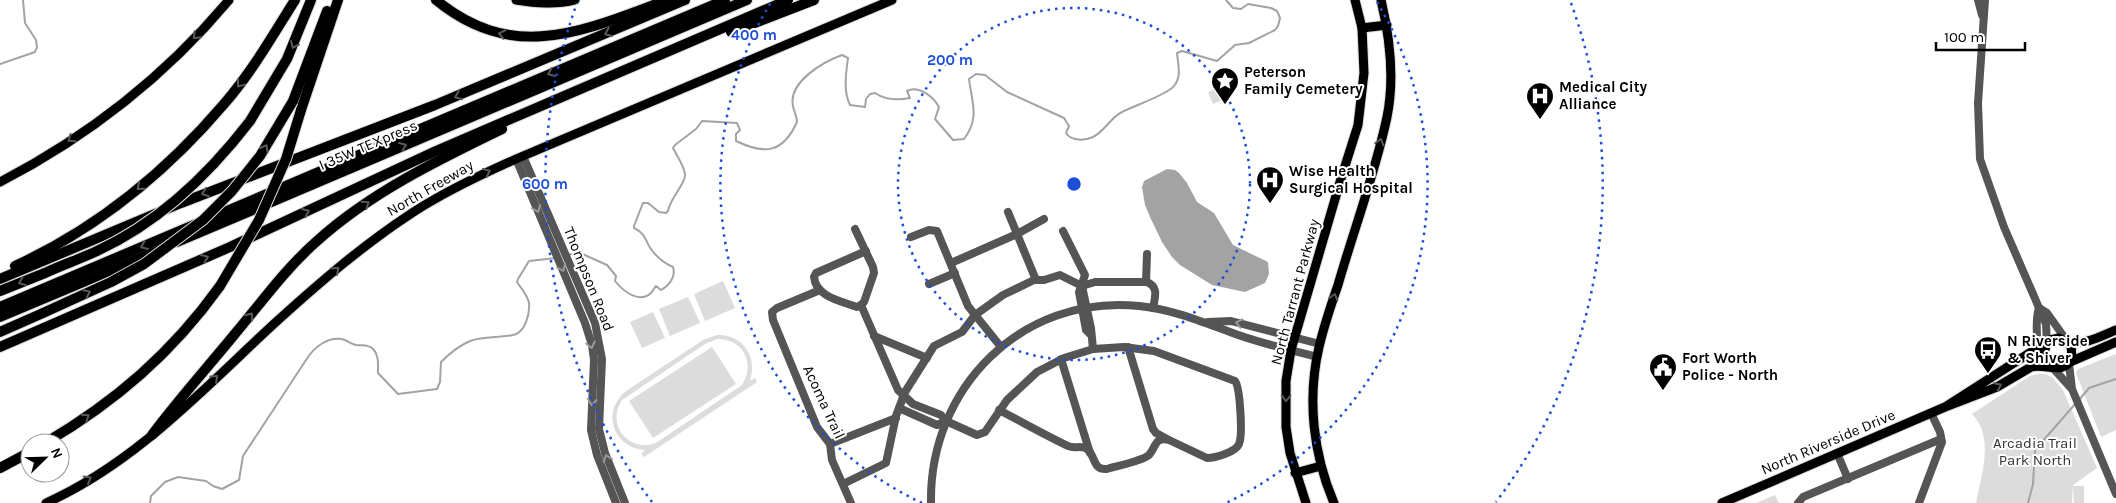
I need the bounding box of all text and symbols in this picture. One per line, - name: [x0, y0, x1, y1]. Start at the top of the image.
- scale bar: [1936, 20, 2025, 52]
- text: 400 m: [731, 26, 777, 44]
- one-way arrow: [604, 27, 612, 37]
- text: 100 m: [1944, 28, 1984, 46]
- one-way arrow: [497, 29, 506, 40]
- one-way arrow: [193, 30, 202, 39]
- one-way arrow: [289, 40, 300, 49]
- text: 200 m: [927, 51, 973, 69]
- place label: Peterson Family Cemetery: [1244, 63, 1363, 98]
- place icon: Peterson Family Cemetery: [1210, 66, 1240, 105]
- one-way arrow: [547, 67, 556, 78]
- one-way arrow: [237, 78, 245, 87]
- place label: Medical City Alliance: [1559, 78, 1648, 113]
- hospital icon: Medical City Alliance: [1525, 81, 1555, 120]
- one-way arrow: [454, 89, 463, 100]
- street label: I 35W TEXpress: [316, 116, 420, 174]
- one-way arrow: [68, 133, 77, 142]
- one-way arrow: [1375, 138, 1385, 146]
- one-way arrow: [398, 142, 407, 153]
- one-way arrow: [259, 145, 269, 154]
- street label: North Freeway: [384, 156, 476, 220]
- place label: Wise Health Surgical Hospital: [1289, 162, 1413, 197]
- hospital icon: Wise Health Surgical Hospital: [1255, 165, 1285, 204]
- one-way arrow: [482, 168, 491, 179]
- text: 600 m: [522, 175, 568, 193]
- centre of rings: [1065, 175, 1083, 193]
- one-way arrow: [136, 182, 145, 191]
- one-way arrow: [201, 187, 210, 198]
- one-way arrow: [360, 201, 370, 210]
- one-way arrow: [530, 204, 541, 213]
- one-way arrow: [301, 207, 310, 218]
- street label: North Tarrant Parkway: [1267, 217, 1323, 367]
- street label: Thompson Road: [560, 224, 618, 334]
- one-way arrow: [140, 240, 149, 251]
- one-way arrow: [200, 254, 209, 265]
- one-way arrow: [555, 263, 566, 272]
- one-way arrow: [330, 267, 339, 276]
- one-way arrow: [18, 275, 27, 286]
- one-way arrow: [82, 288, 91, 299]
- one-way arrow: [1328, 294, 1338, 302]
- one-way arrow: [244, 313, 253, 322]
- one-way arrow: [1234, 318, 1243, 329]
- place label: N Riverside & Shiver: [2007, 332, 2088, 367]
- bus stop icon: N Riverside & Shiver: [1973, 335, 2003, 374]
- one-way arrow: [585, 340, 596, 349]
- place label: Fort Worth Police - North: [1682, 349, 1778, 384]
- public building icon: Fort Worth Police - North: [1648, 352, 1678, 391]
- street label: Acoma Trail: [799, 362, 849, 442]
- one-way arrow: [209, 375, 218, 384]
- one-way arrow: [1993, 382, 2002, 392]
- one-way arrow: [1280, 395, 1291, 403]
- one-way arrow: [587, 398, 598, 406]
- street label: North Riverside Drive: [1758, 406, 1898, 478]
- one-way arrow: [81, 414, 90, 424]
- north arrow: [20, 433, 70, 483]
- park label: Arcadia Trail Park North: [1993, 434, 2077, 469]
- text: N: [47, 445, 66, 461]
- one-way arrow: [603, 454, 613, 463]
- one-way arrow: [83, 476, 92, 486]

